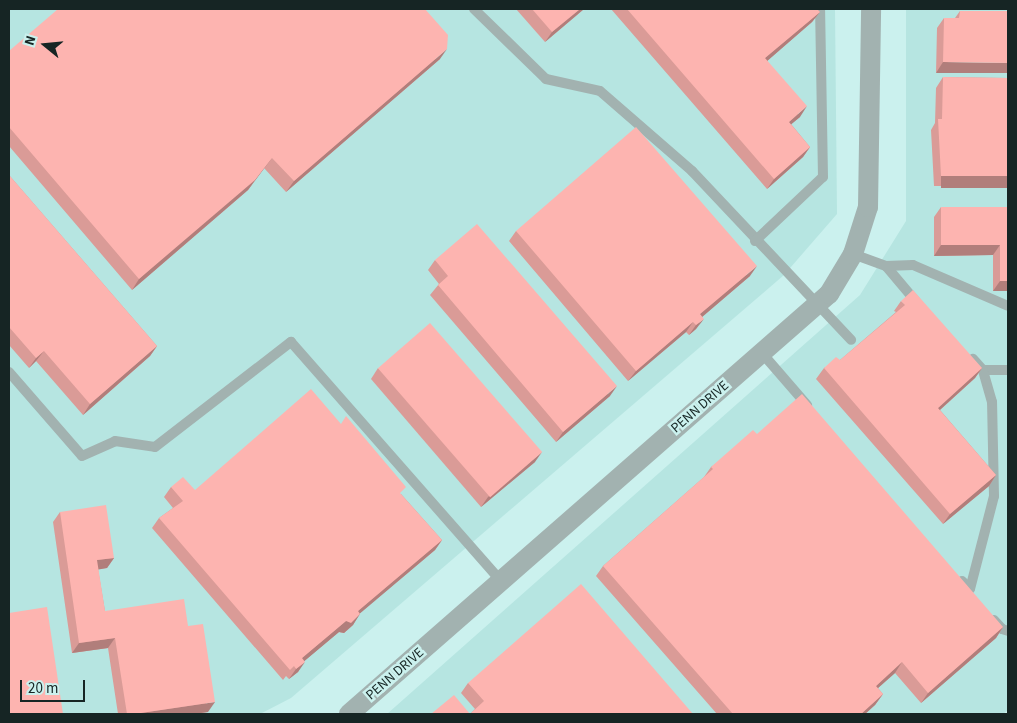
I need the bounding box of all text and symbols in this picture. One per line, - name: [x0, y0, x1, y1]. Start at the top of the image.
- north arrow: [20, 20, 70, 70]
- text: N: [20, 33, 42, 48]
- street label: PENN DRIVE: [668, 377, 732, 437]
- street label: PENN DRIVE: [363, 644, 427, 704]
- scale bar: [22, 670, 88, 702]
- text: 20 m: [28, 678, 58, 699]

